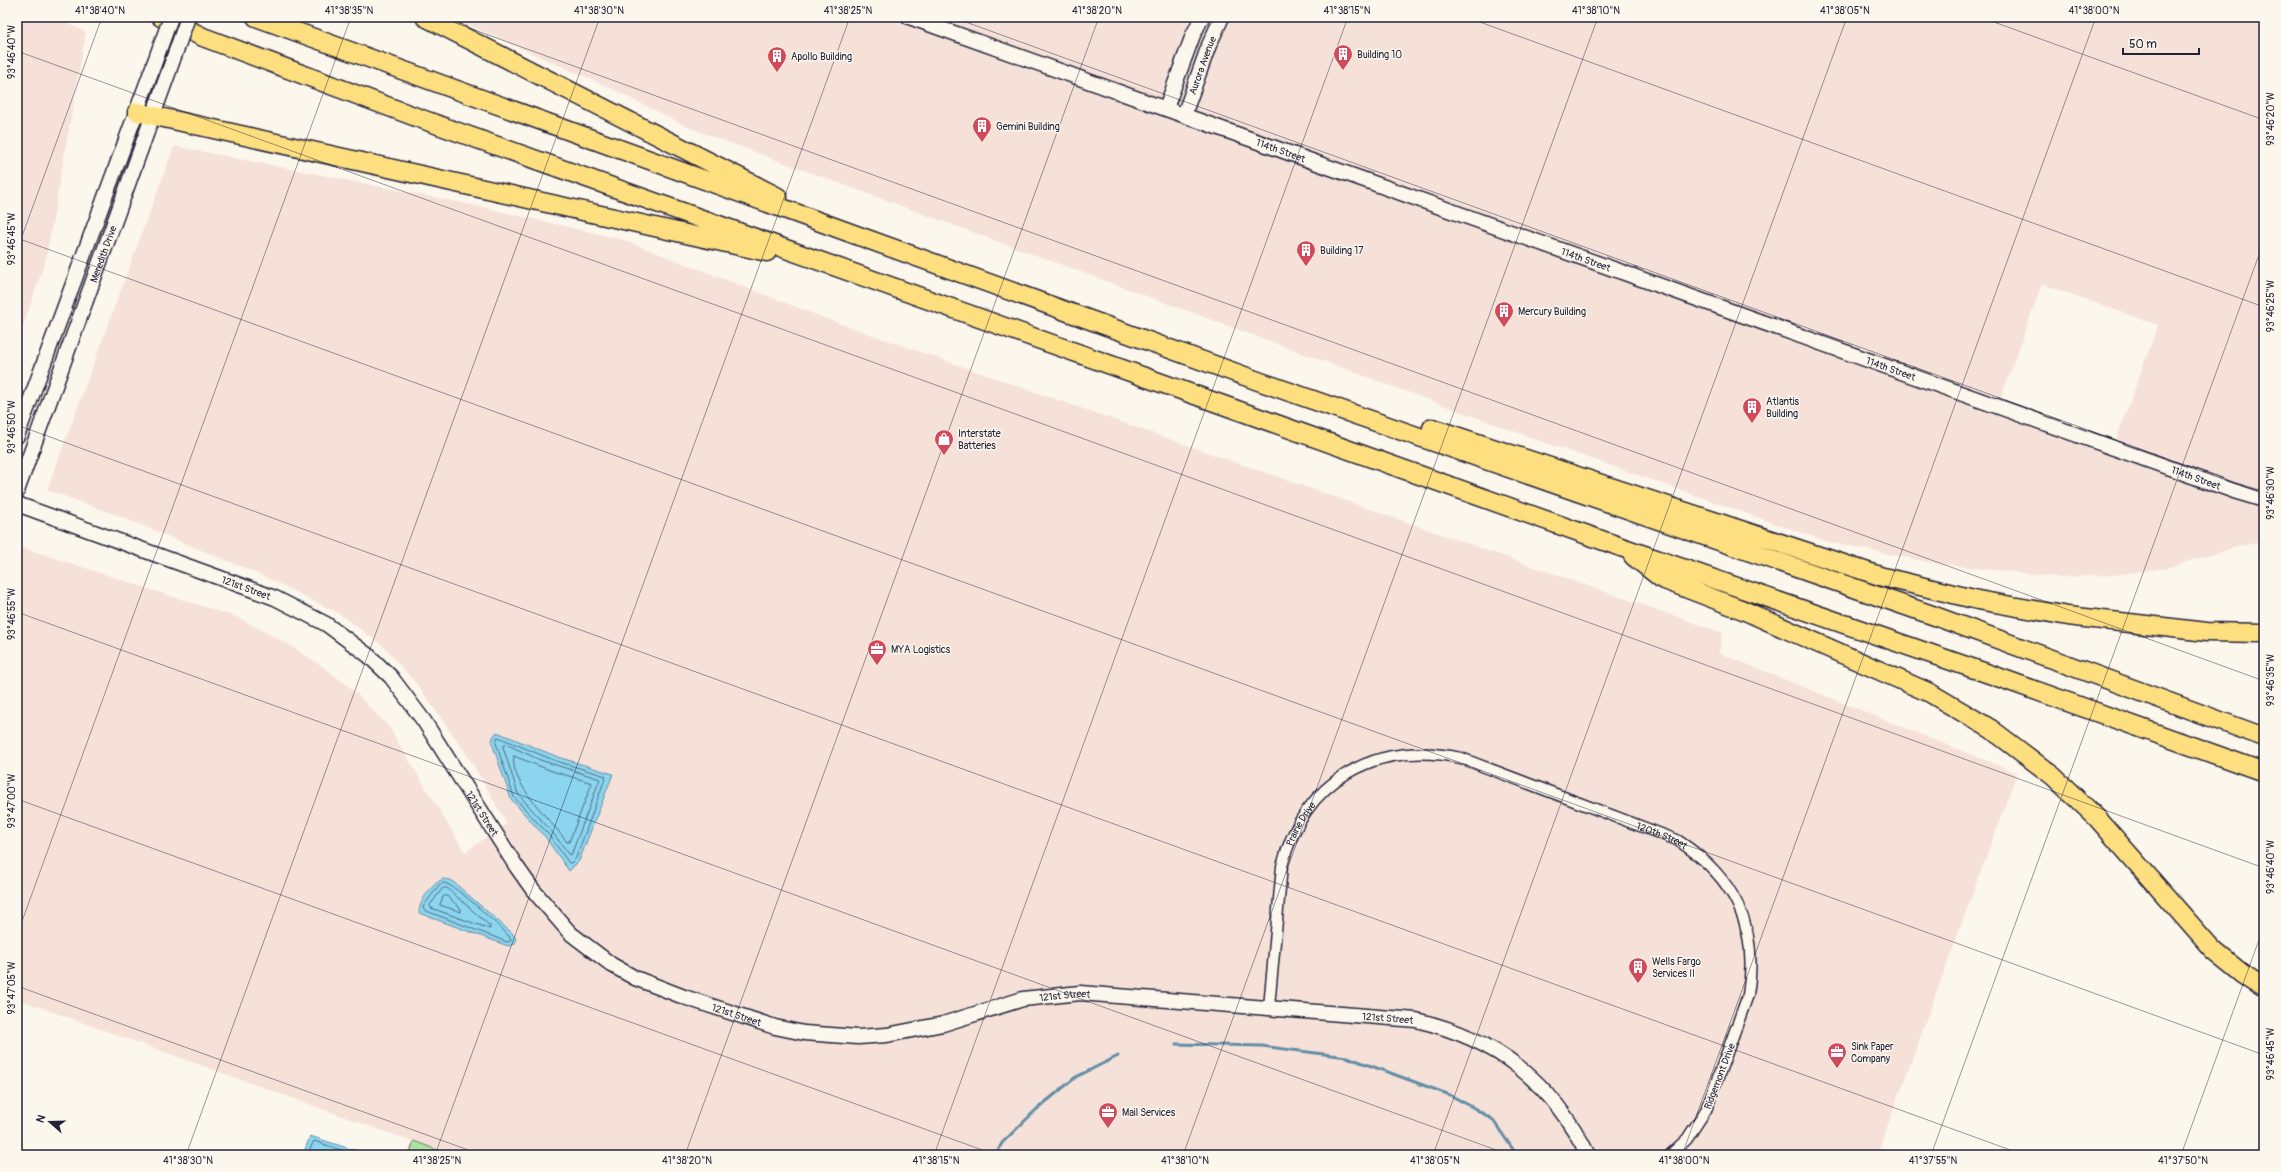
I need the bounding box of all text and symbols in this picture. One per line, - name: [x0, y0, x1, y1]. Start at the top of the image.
- text: 41°38'40"N: [75, 5, 125, 17]
- text: 41°38'35"N: [325, 5, 373, 17]
- text: 41°38'30"N: [574, 5, 624, 17]
- text: 41°38'25"N: [824, 5, 872, 17]
- text: 41°38'20"N: [1072, 5, 1122, 17]
- text: 41°38'15"N: [1324, 5, 1371, 17]
- text: 41°38'10"N: [1572, 5, 1620, 17]
- text: 41°38'05"N: [1820, 5, 1870, 17]
- text: 41°38'00"N: [2068, 5, 2120, 17]
- text: 93°46'40"W: [6, 25, 18, 79]
- scale bar: [2123, 30, 2199, 56]
- street label: Aurora Avenue: [1187, 34, 1219, 96]
- text: 50 m: [2129, 37, 2157, 52]
- building icon: Building 10: [1332, 43, 1354, 71]
- building icon: Apollo Building: [766, 45, 788, 73]
- place label: Building 10: [1357, 49, 1402, 61]
- place label: Apollo Building: [791, 51, 852, 63]
- text: 93°46'20"W: [2265, 92, 2277, 146]
- building icon: Gemini Building: [971, 115, 993, 143]
- place label: Gemini Building: [996, 121, 1060, 133]
- street label: 114th Street: [1254, 137, 1308, 166]
- text: 93°46'45"W: [6, 212, 18, 265]
- street label: Meredith Drive: [88, 224, 119, 284]
- building icon: Building 17: [1295, 239, 1317, 267]
- place label: Building 17: [1320, 245, 1364, 257]
- street label: 114th Street: [1559, 246, 1613, 275]
- text: 93°46'25"W: [2265, 279, 2277, 332]
- building icon: Mercury Building: [1493, 300, 1515, 328]
- place label: Mercury Building: [1518, 306, 1586, 318]
- street label: 114th Street: [1864, 355, 1918, 384]
- building icon: Atlantis Building: [1741, 396, 1763, 424]
- place label: Atlantis Building: [1766, 396, 1800, 420]
- text: 93°46'50"W: [6, 400, 18, 454]
- shop icon: Interstate Batteries: [933, 428, 955, 456]
- place label: Interstate Batteries: [958, 428, 1001, 452]
- street label: 114th Street: [2169, 464, 2223, 493]
- text: 93°46'30"W: [2265, 466, 2277, 520]
- street label: 121st Street: [220, 574, 273, 603]
- text: 93°46'55"W: [6, 587, 18, 640]
- office icon: MYA Logistics: [866, 638, 888, 666]
- place label: MYA Logistics: [891, 644, 951, 656]
- text: 93°46'35"W: [2265, 653, 2277, 706]
- text: 93°47'00"W: [6, 773, 18, 828]
- street label: 121st Street: [463, 789, 501, 839]
- street label: Prairie Drive: [1284, 800, 1319, 848]
- street label: 120th Street: [1635, 820, 1690, 853]
- text: 93°46'40"W: [2265, 840, 2277, 894]
- building icon: Wells Fargo Services II: [1627, 956, 1649, 984]
- place label: Wells Fargo Services II: [1652, 956, 1702, 980]
- text: 93°47'05"W: [6, 961, 18, 1015]
- street label: 121st Street: [1039, 988, 1092, 1004]
- street label: 121st Street: [710, 1002, 764, 1029]
- street label: 121st Street: [1362, 1011, 1415, 1027]
- text: 93°46'45"W: [2265, 1027, 2277, 1080]
- office icon: Sink Paper Company: [1826, 1041, 1848, 1069]
- place label: Sink Paper Company: [1851, 1041, 1894, 1065]
- street label: Ridgemont Drive: [1702, 1042, 1738, 1111]
- office icon: Mail Services: [1097, 1101, 1119, 1129]
- north arrow: [30, 1102, 70, 1142]
- place label: Mail Services: [1122, 1107, 1176, 1119]
- text: N: [34, 1113, 49, 1124]
- text: 41°38'30"N: [163, 1155, 213, 1167]
- text: 41°38'25"N: [413, 1155, 461, 1167]
- text: 41°38'20"N: [662, 1155, 712, 1167]
- text: 41°38'15"N: [913, 1155, 960, 1167]
- text: 41°38'10"N: [1161, 1155, 1209, 1167]
- text: 41°38'05"N: [1410, 1155, 1460, 1167]
- text: 41°38'00"N: [1658, 1155, 1710, 1167]
- text: 41°37'55"N: [1909, 1155, 1958, 1167]
- text: 41°37'50"N: [2158, 1155, 2208, 1167]

